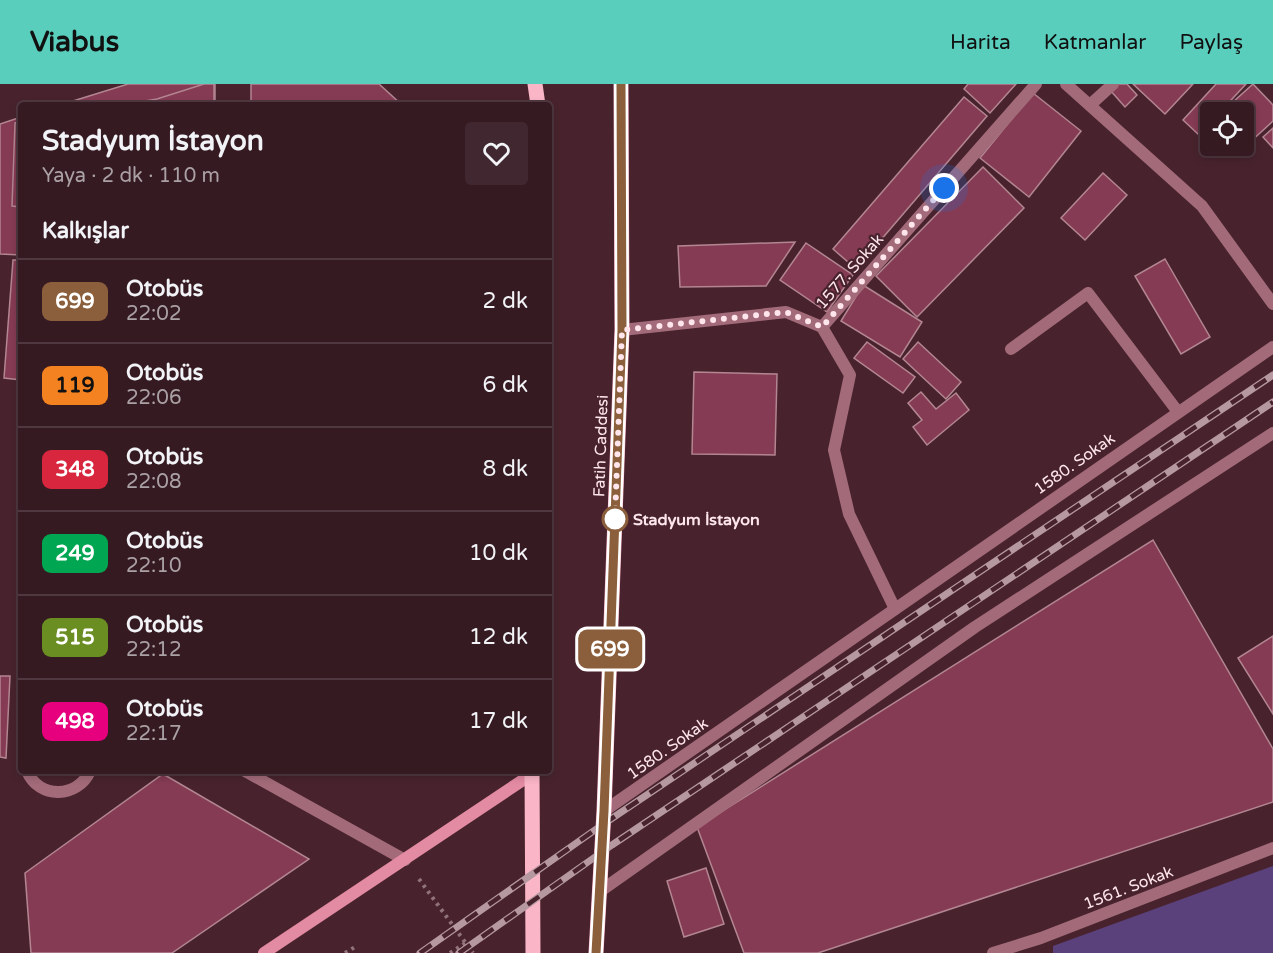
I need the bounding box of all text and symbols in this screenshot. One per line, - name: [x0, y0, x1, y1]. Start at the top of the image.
- text: Viabus: [30, 25, 119, 59]
- text: Harita: [950, 30, 1011, 55]
- text: Katmanlar: [1044, 30, 1146, 55]
- text: Paylaş: [1179, 30, 1243, 55]
- map controls: [1200, 102, 1254, 156]
- button: locate: [1200, 102, 1254, 156]
- button: heart: [465, 122, 528, 185]
- text: Stadyum İstayon: [42, 124, 264, 158]
- text: Yaya · 2 dk · 110 m: [42, 164, 220, 188]
- your location: [929, 173, 959, 203]
- text: Kalkışlar: [42, 218, 129, 244]
- street label: 1577. Sokak: [812, 230, 888, 314]
- text: Otobüs: [126, 276, 203, 302]
- text: 2 dk: [483, 288, 528, 314]
- text: 699: [55, 289, 95, 314]
- text: 22:02: [126, 302, 181, 326]
- text: Otobüs: [126, 360, 203, 386]
- text: 6 dk: [483, 372, 528, 398]
- text: 119: [55, 373, 95, 398]
- text: 22:06: [126, 386, 181, 410]
- street label: Fatih Caddesi: [589, 395, 613, 498]
- street label: 1580. Sokak: [1030, 428, 1119, 499]
- text: Otobüs: [126, 444, 203, 470]
- text: 8 dk: [483, 456, 528, 482]
- text: 348: [55, 457, 95, 482]
- text: 22:08: [126, 470, 181, 494]
- marker: Stadyum İstayon: [602, 506, 628, 532]
- place label: Stadyum İstayon: [633, 510, 760, 530]
- text: Otobüs: [126, 528, 203, 554]
- text: 10 dk: [469, 540, 528, 566]
- text: 249: [55, 541, 95, 566]
- text: 22:10: [126, 554, 181, 578]
- text: Otobüs: [126, 612, 203, 638]
- text: 12 dk: [469, 624, 528, 650]
- text: 515: [55, 625, 95, 650]
- line badge: 699: [576, 630, 644, 668]
- text: 699: [590, 637, 630, 662]
- text: 22:12: [126, 638, 181, 662]
- text: Otobüs: [126, 696, 203, 722]
- text: 17 dk: [469, 708, 528, 734]
- text: 498: [55, 709, 95, 734]
- street label: 1580. Sokak: [623, 713, 712, 784]
- text: 22:17: [126, 722, 181, 746]
- street label: 1561. Sokak: [1081, 862, 1176, 914]

